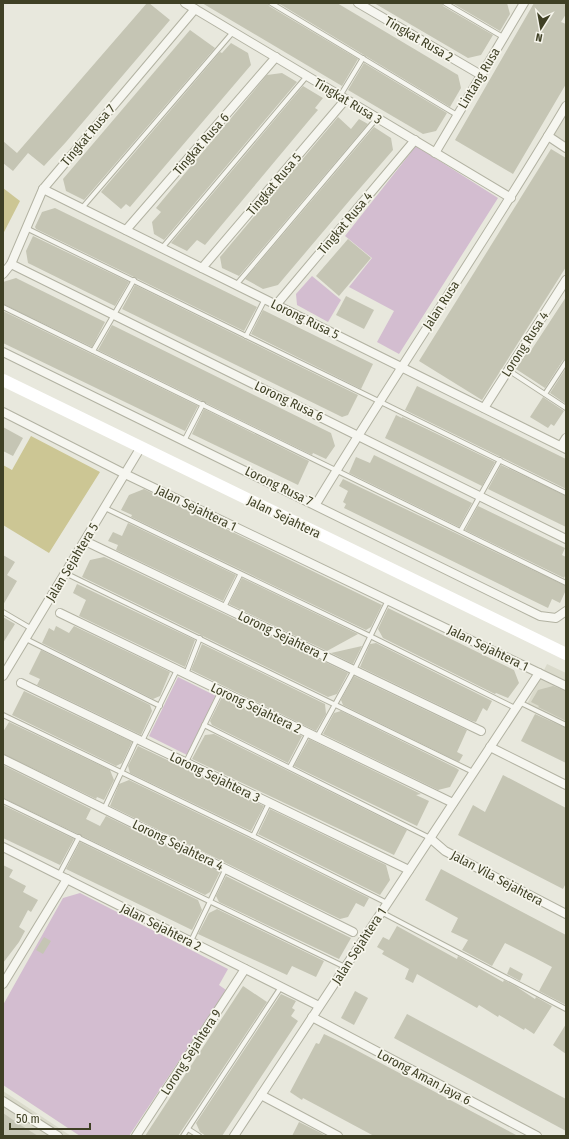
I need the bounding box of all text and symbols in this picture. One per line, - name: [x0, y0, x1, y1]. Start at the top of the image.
- north arrow: [521, 8, 561, 48]
- street label: Tingkat Rusa 2: [382, 13, 456, 65]
- text: N: [535, 30, 544, 44]
- street label: Lintang Rusa: [455, 45, 503, 111]
- street label: Tingkat Rusa 3: [311, 75, 385, 127]
- street label: Tingkat Rusa 7: [58, 101, 118, 169]
- street label: Tingkat Rusa 6: [170, 110, 232, 178]
- street label: Tingkat Rusa 5: [244, 150, 304, 218]
- street label: Tingkat Rusa 4: [315, 189, 375, 257]
- street label: Jalan Rusa: [420, 278, 462, 332]
- street label: Lorong Rusa 5: [268, 296, 342, 342]
- street label: Lorong Rusa 4: [498, 309, 552, 379]
- street label: Lorong Rusa 6: [252, 378, 326, 424]
- street label: Lorong Rusa 7: [243, 463, 315, 509]
- street label: Jalan Sejahtera 1: [153, 482, 239, 534]
- street label: Jalan Sejahtera: [245, 493, 323, 541]
- street label: Jalan Sejahtera 5: [43, 520, 101, 604]
- street label: Lorong Sejahtera 1: [236, 608, 330, 664]
- street label: Jalan Sejahtera 1: [445, 622, 531, 674]
- street label: Lorong Sejahtera 2: [208, 680, 304, 736]
- street label: Lorong Sejahtera 3: [167, 749, 263, 805]
- street label: Lorong Sejahtera 4: [130, 817, 226, 873]
- street label: Jalan Vila Sejahtera: [448, 847, 546, 909]
- street label: Jalan Sejahtera 2: [118, 900, 204, 954]
- street label: Jalan Sejahtera 1: [329, 905, 389, 987]
- street label: Lorong Sejahtera 9: [158, 1006, 224, 1098]
- street label: Lorong Aman Jaya 6: [375, 1046, 473, 1108]
- scale bar: [10, 1105, 90, 1131]
- text: 50 m: [16, 1112, 40, 1126]

